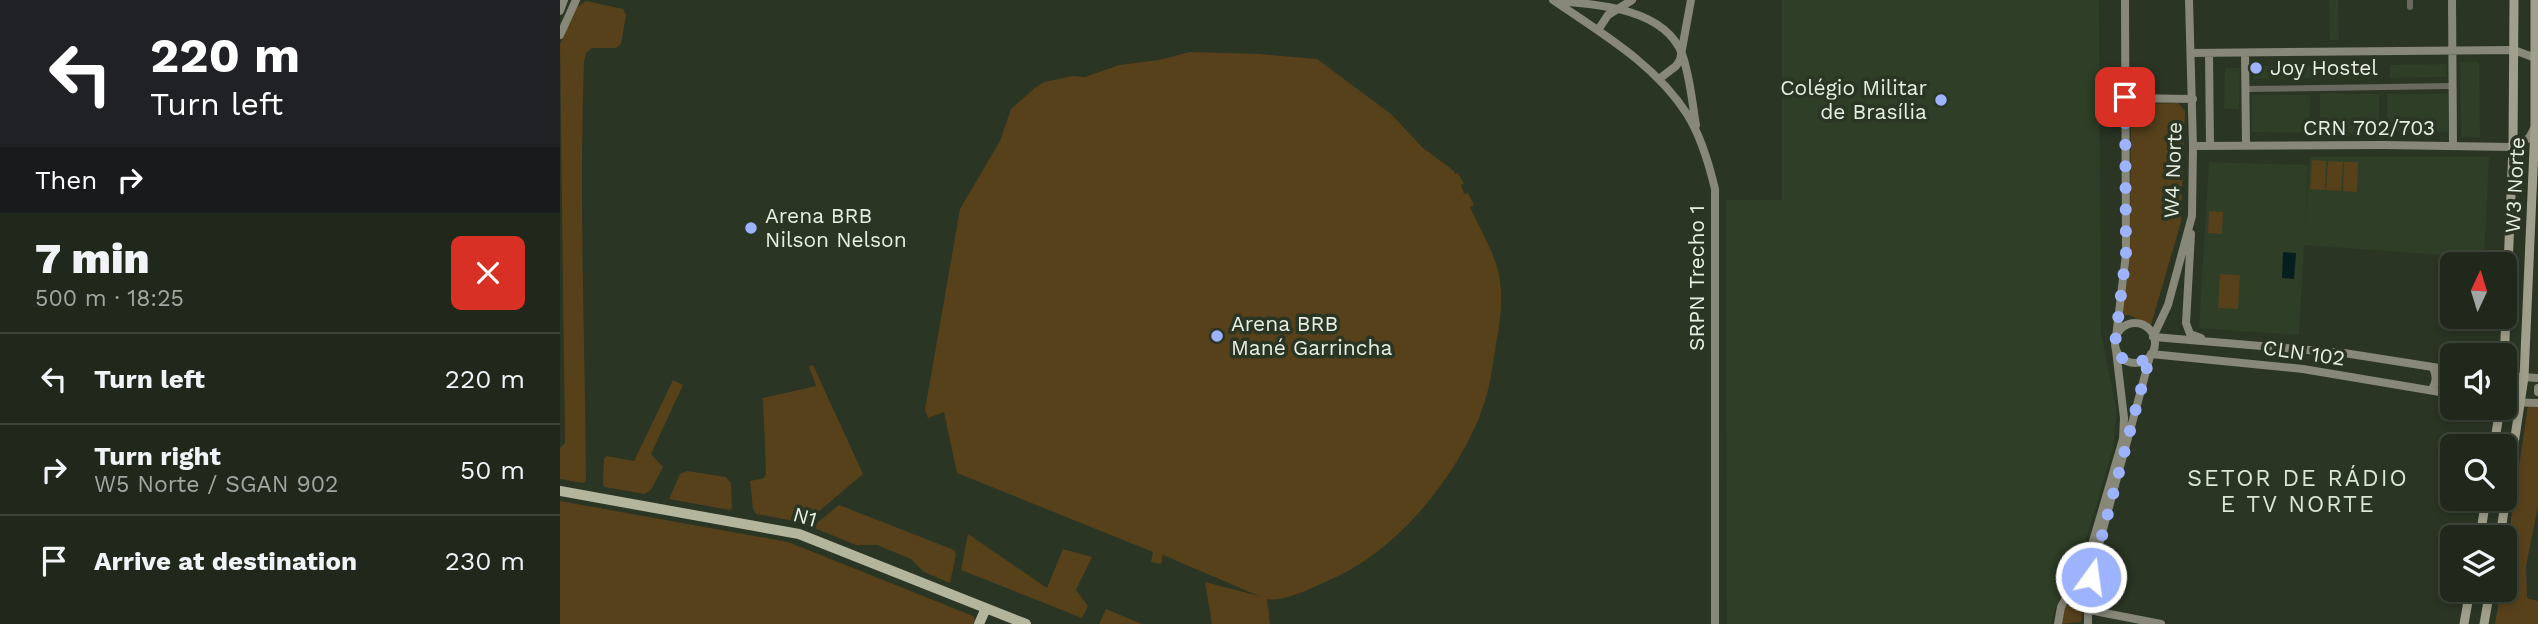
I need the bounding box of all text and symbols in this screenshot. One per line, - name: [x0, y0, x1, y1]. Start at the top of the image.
- text: 220 m: [150, 26, 300, 84]
- icon: left: [35, 28, 126, 119]
- place label: Joy Hostel: [2270, 55, 2378, 80]
- marker: Joy Hostel: [2248, 60, 2264, 76]
- pin: [2095, 67, 2155, 127]
- place label: Colégio Militar de Brasília: [1780, 75, 1927, 124]
- icon: arrive: [2106, 78, 2144, 116]
- text: Turn left: [150, 85, 283, 123]
- marker: Colégio Militar de Brasília: [1933, 92, 1949, 108]
- street label: CRN 702/703: [2303, 115, 2435, 140]
- street label: W4 Norte: [2158, 121, 2187, 219]
- street label: W3 Norte: [2499, 136, 2530, 234]
- icon: right: [111, 161, 149, 199]
- text: Then: [35, 165, 97, 195]
- place label: Arena BRB Nilson Nelson: [765, 203, 907, 252]
- street label: SRPN Trecho 1: [1684, 205, 1709, 351]
- marker: Arena BRB Nilson Nelson: [743, 220, 759, 236]
- text: 7 min: [35, 234, 150, 283]
- button: close: [451, 236, 525, 310]
- north arrow: [2440, 252, 2516, 329]
- map controls: [2440, 252, 2517, 602]
- text: 500 m · 18:25: [35, 285, 184, 312]
- place label: Arena BRB Mané Garrincha: [1231, 311, 1393, 360]
- marker: Arena BRB Mané Garrincha: [1209, 328, 1225, 344]
- street label: CLN 102: [2261, 334, 2347, 371]
- button: sound: [2440, 343, 2517, 420]
- icon: left: [35, 360, 73, 398]
- text: Turn left: [94, 364, 205, 394]
- text: 220 m: [445, 364, 525, 394]
- button: search: [2440, 434, 2517, 511]
- text: Turn right: [94, 441, 221, 471]
- icon: right: [35, 451, 73, 489]
- text: 50 m: [460, 455, 525, 485]
- district label: SETOR DE RÁDIO E TV NORTE: [2187, 465, 2409, 518]
- text: W5 Norte / SGAN 902: [94, 471, 338, 498]
- street label: N1: [790, 501, 820, 532]
- button: layers: [2440, 525, 2517, 602]
- position arrow: [2054, 540, 2128, 614]
- icon: arrive: [35, 542, 73, 580]
- text: Arrive at destination: [94, 546, 357, 576]
- text: 230 m: [445, 546, 525, 576]

